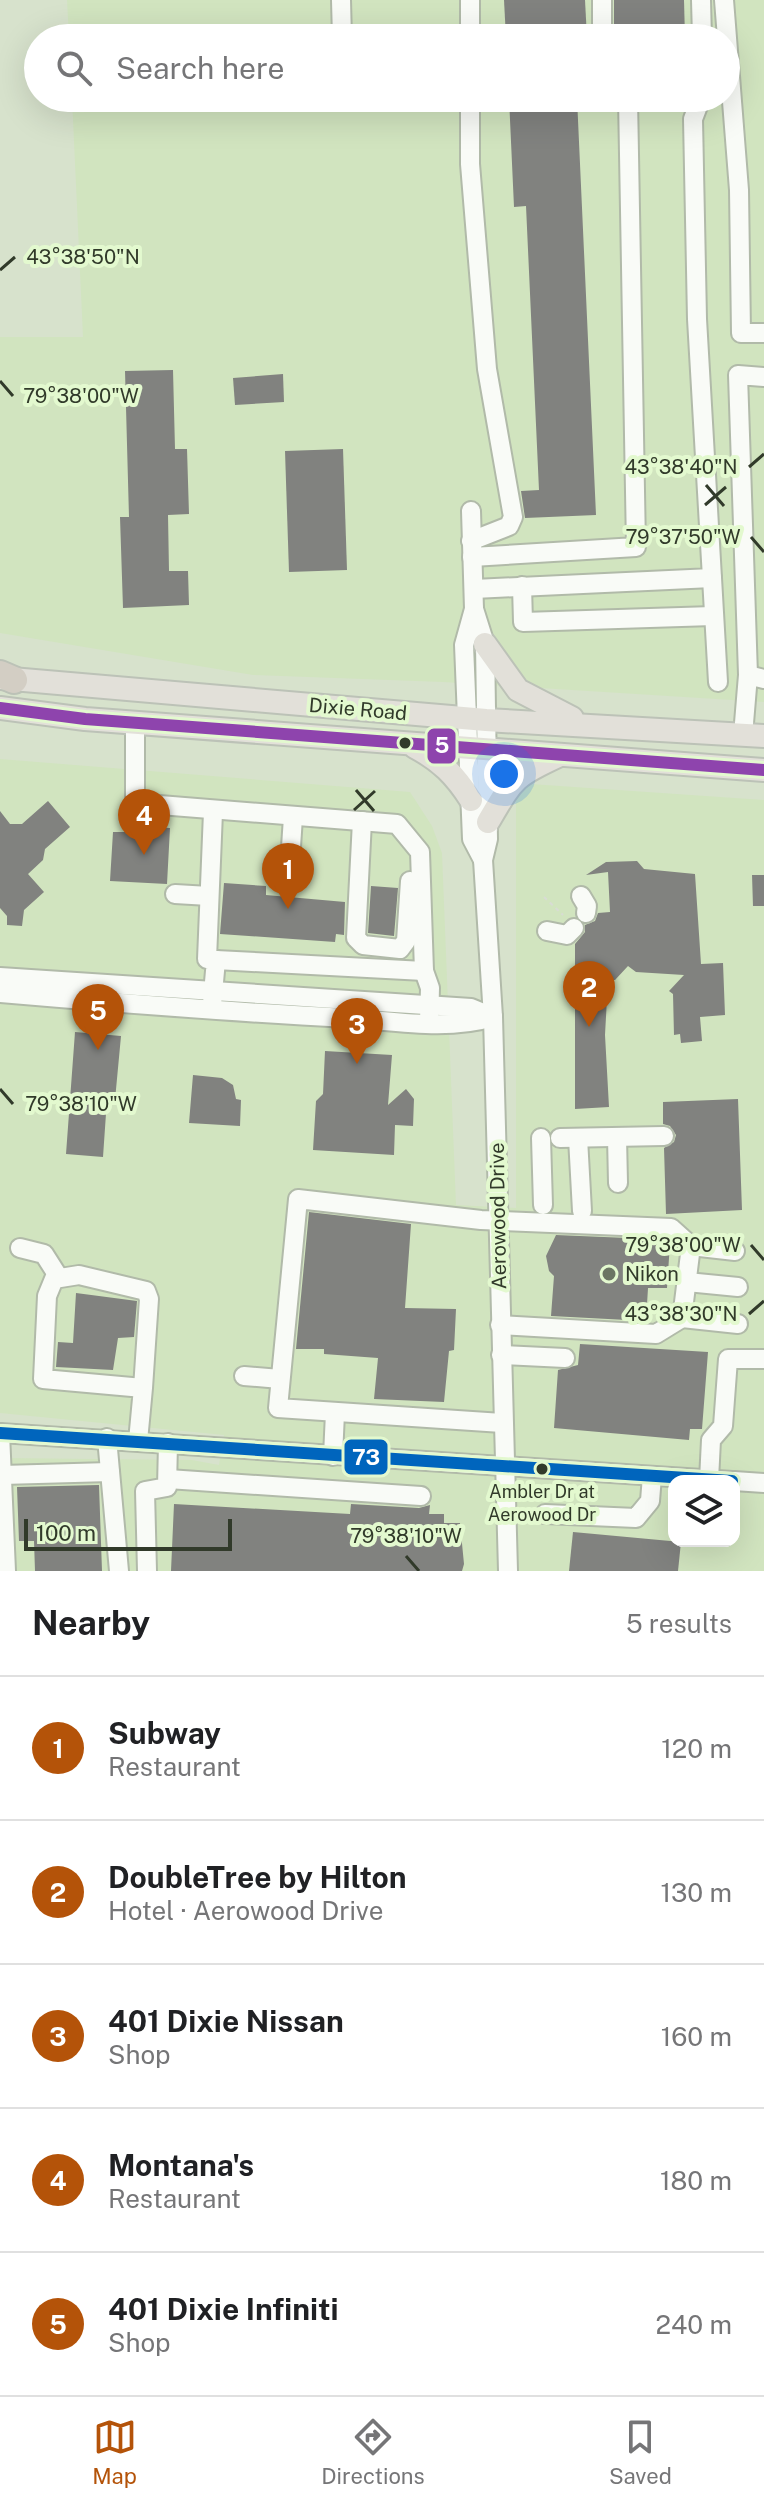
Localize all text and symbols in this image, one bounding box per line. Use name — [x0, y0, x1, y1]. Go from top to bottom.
search box — [24, 24, 740, 112]
icon: search — [52, 46, 96, 90]
text: Search here — [116, 50, 284, 86]
text: 43°38'50"N — [26, 245, 140, 269]
text: 79°38'00"W — [23, 384, 139, 408]
text: 43°38'40"N — [624, 455, 738, 479]
text: 79°37'50"W — [625, 525, 741, 549]
street label: Dixie Road — [308, 693, 408, 725]
line badge: 5 — [426, 727, 457, 765]
text: 5 — [435, 732, 449, 758]
unlabelled marker — [397, 735, 413, 751]
your location — [484, 754, 524, 794]
pin: 4 — [118, 789, 170, 855]
pin: 1 — [262, 843, 314, 909]
pin: 2 — [563, 961, 615, 1027]
pin: 5 — [72, 984, 124, 1050]
pin: 3 — [331, 998, 383, 1064]
text: 79°38'10"W — [25, 1092, 137, 1116]
street label: Aerowood Drive — [485, 1142, 511, 1290]
text: 79°38'00"W — [625, 1233, 741, 1257]
place label: Nikon — [625, 1262, 679, 1286]
marker: Nikon — [600, 1265, 618, 1283]
text: 43°38'30"N — [624, 1302, 738, 1326]
line badge: 73 — [343, 1438, 389, 1476]
text: 73 — [352, 1444, 380, 1470]
marker: Ambler Dr at Aerowood Dr — [534, 1461, 550, 1477]
map controls — [668, 1475, 740, 1547]
button: layers — [668, 1475, 740, 1547]
place label: Ambler Dr at Aerowood Dr — [488, 1481, 596, 1525]
scale bar — [24, 1515, 232, 1551]
text: 100 m — [36, 1520, 96, 1546]
text: 79°38'10"W — [350, 1524, 462, 1548]
text: Nearby — [32, 1603, 150, 1643]
text: 5 results — [626, 1608, 732, 1639]
text: Subway — [108, 1715, 221, 1751]
text: 1 — [52, 1733, 64, 1764]
text: 120 m — [661, 1733, 732, 1764]
text: Restaurant — [108, 1751, 241, 1782]
text: DoubleTree by Hilton — [108, 1859, 407, 1895]
text: 2 — [50, 1877, 66, 1908]
text: 130 m — [660, 1877, 732, 1908]
text: Hotel · Aerowood Drive — [108, 1895, 383, 1926]
text: 401 Dixie Nissan — [108, 2003, 344, 2039]
text: 3 — [49, 2021, 67, 2052]
text: 160 m — [661, 2021, 732, 2052]
text: Shop — [108, 2039, 171, 2070]
text: Montana's — [108, 2147, 254, 2183]
text: 4 — [49, 2165, 67, 2196]
text: 180 m — [660, 2165, 732, 2196]
text: Restaurant — [108, 2183, 241, 2214]
text: 401 Dixie Infiniti — [108, 2291, 339, 2327]
text: 5 — [49, 2309, 67, 2340]
text: 240 m — [655, 2309, 732, 2340]
text: Shop — [108, 2327, 171, 2358]
tab: Map — [92, 2415, 137, 2489]
tab: Directions — [321, 2415, 425, 2489]
tab: Saved — [609, 2415, 672, 2489]

